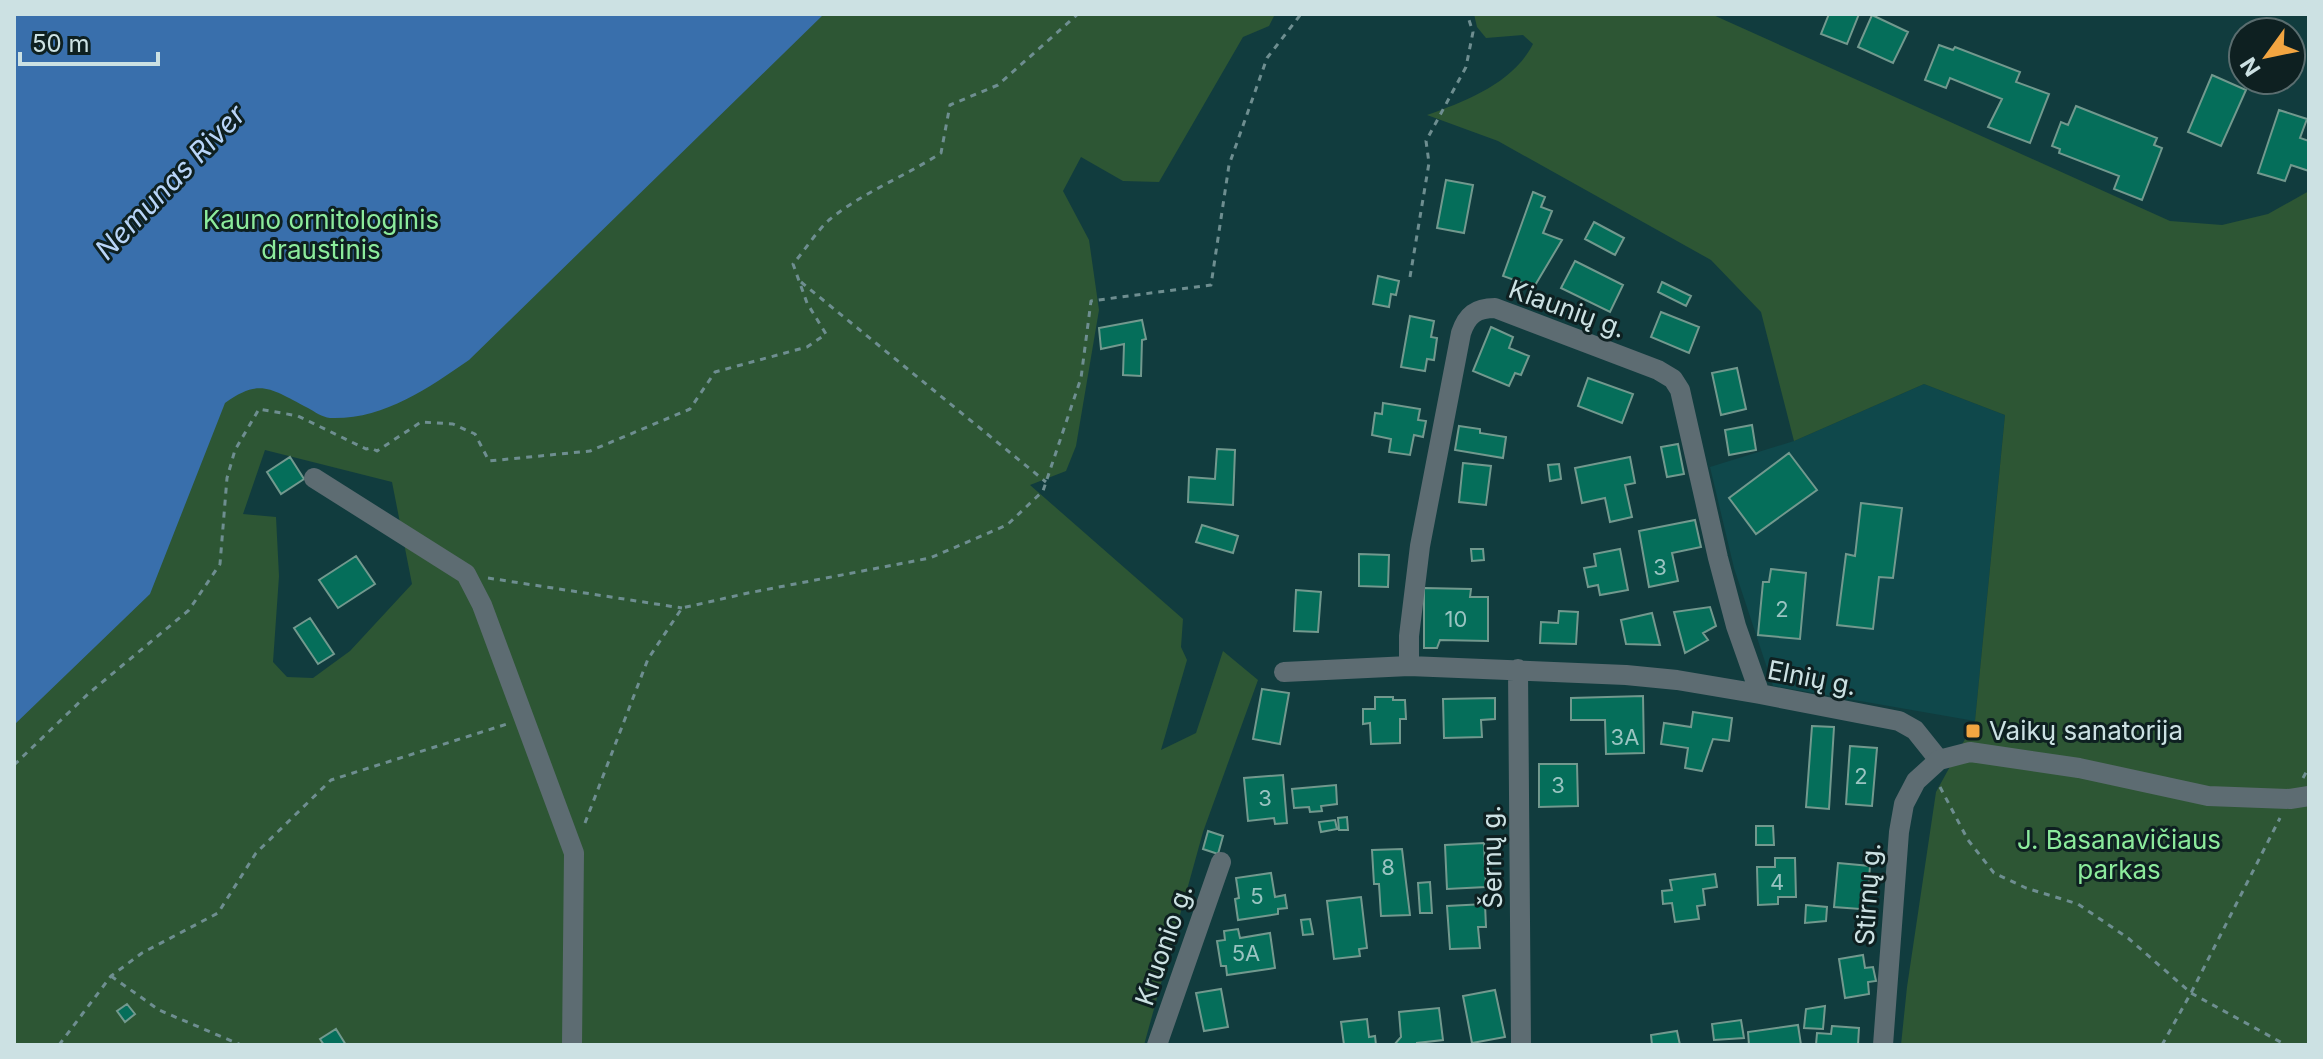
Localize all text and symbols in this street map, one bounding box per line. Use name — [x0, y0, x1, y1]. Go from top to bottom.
scale bar — [20, 16, 158, 66]
north arrow — [2227, 16, 2307, 96]
text: 50 m — [32, 29, 90, 58]
text: N — [2235, 53, 2266, 81]
water label: Nemunas River — [88, 97, 253, 266]
park label: Kauno ornitologinis draustinis — [203, 204, 439, 265]
street label: Kiaunių g. — [1505, 273, 1630, 344]
house number: 3 — [1653, 554, 1667, 580]
house number: 2 — [1775, 596, 1789, 622]
house number: 10 — [1445, 606, 1467, 632]
street label: Elnių g. — [1765, 654, 1859, 701]
place label: Vaikų sanatorija — [1989, 715, 2183, 746]
marker: Vaikų sanatorija — [1964, 722, 1982, 740]
house number: 3A — [1611, 724, 1639, 750]
house number: 2 — [1854, 763, 1868, 789]
house number: 3 — [1551, 772, 1565, 798]
house number: 3 — [1258, 785, 1272, 811]
street label: Šernų g. — [1475, 805, 1508, 909]
park label: J. Basanavičiaus parkas — [2017, 824, 2221, 885]
street label: Stirnų g. — [1848, 841, 1887, 947]
house number: 8 — [1381, 854, 1395, 880]
house number: 4 — [1770, 869, 1784, 895]
street label: Kruonio g. — [1128, 880, 1199, 1010]
house number: 5 — [1250, 883, 1264, 909]
house number: 5A — [1232, 940, 1260, 966]

